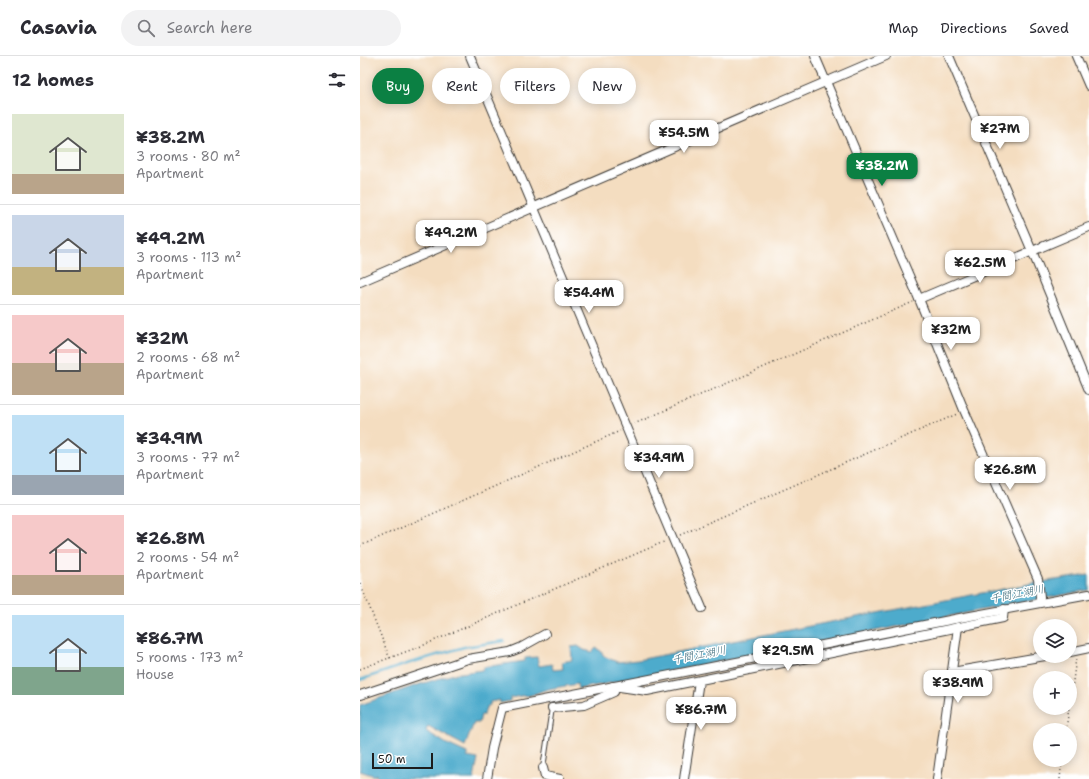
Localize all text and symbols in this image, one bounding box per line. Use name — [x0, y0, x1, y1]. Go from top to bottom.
search box — [121, 10, 401, 46]
text: Casavia — [20, 15, 97, 40]
icon: search — [135, 17, 157, 39]
text: Search here — [167, 18, 252, 38]
text: Map — [889, 19, 919, 37]
text: Directions — [941, 19, 1007, 37]
text: Saved — [1029, 19, 1069, 37]
chip: Buy — [372, 68, 424, 104]
chip: Rent — [432, 68, 492, 104]
chip: Filters — [500, 68, 570, 104]
chip: New — [578, 68, 636, 104]
text: 12 homes — [12, 69, 94, 91]
icon: filters — [326, 69, 348, 91]
pin: ¥27M — [976, 116, 1024, 150]
pin: ¥54.5M — [651, 120, 717, 154]
text: ¥27M — [980, 120, 1020, 137]
text: ¥54.5M — [659, 124, 709, 141]
text: ¥38.2M — [136, 126, 205, 148]
icon: home — [44, 130, 92, 178]
text: 3 rooms · 80 m² — [136, 148, 240, 165]
pin: ¥38.2M — [849, 153, 915, 187]
text: ¥38.2M — [856, 157, 908, 174]
text: Apartment — [136, 165, 204, 182]
pin: ¥49.2M — [418, 220, 484, 254]
text: ¥49.2M — [425, 224, 477, 241]
text: ¥49.2M — [136, 227, 205, 249]
icon: home — [44, 231, 92, 279]
text: 3 rooms · 113 m² — [136, 249, 241, 266]
pin: ¥62.5M — [947, 250, 1013, 284]
text: ¥62.5M — [954, 254, 1006, 271]
text: Apartment — [136, 266, 204, 283]
pin: ¥54.4M — [556, 280, 622, 314]
text: ¥54.4M — [564, 284, 614, 301]
pin: ¥32M — [927, 317, 975, 351]
text: ¥32M — [931, 321, 971, 338]
text: ¥32M — [136, 327, 188, 349]
icon: home — [44, 331, 92, 379]
text: 2 rooms · 68 m² — [136, 349, 240, 366]
text: Apartment — [136, 366, 204, 383]
text: ¥34.9M — [136, 427, 203, 449]
icon: home — [44, 431, 92, 479]
pin: ¥34.9M — [626, 445, 692, 479]
text: 3 rooms · 77 m² — [136, 449, 240, 466]
text: ¥34.9M — [634, 449, 684, 466]
pin: ¥26.8M — [977, 457, 1043, 491]
text: ¥26.8M — [984, 461, 1036, 478]
text: Apartment — [136, 466, 204, 483]
text: ¥26.8M — [136, 527, 205, 549]
icon: home — [44, 531, 92, 579]
text: 2 rooms · 54 m² — [136, 549, 239, 566]
text: Apartment — [136, 566, 204, 583]
water label: 千間江湖川 — [989, 581, 1045, 607]
map controls — [1033, 619, 1077, 767]
button: layers — [1033, 619, 1077, 663]
text: ¥86.7M — [136, 627, 204, 649]
icon: home — [44, 631, 92, 679]
pin: ¥29.5M — [755, 638, 821, 672]
water label: 千間江湖川 — [671, 642, 727, 668]
text: ¥29.5M — [762, 642, 814, 659]
text: 5 rooms · 173 m² — [136, 649, 243, 666]
text: House — [136, 666, 174, 683]
pin: ¥38.9M — [925, 670, 991, 704]
button: + — [1033, 671, 1077, 715]
text: ¥38.9M — [932, 674, 984, 691]
pin: ¥86.7M — [668, 697, 734, 731]
text: ¥86.7M — [675, 701, 727, 718]
button: − — [1033, 723, 1077, 767]
scale bar — [372, 751, 433, 770]
text: 50 m — [378, 752, 406, 767]

